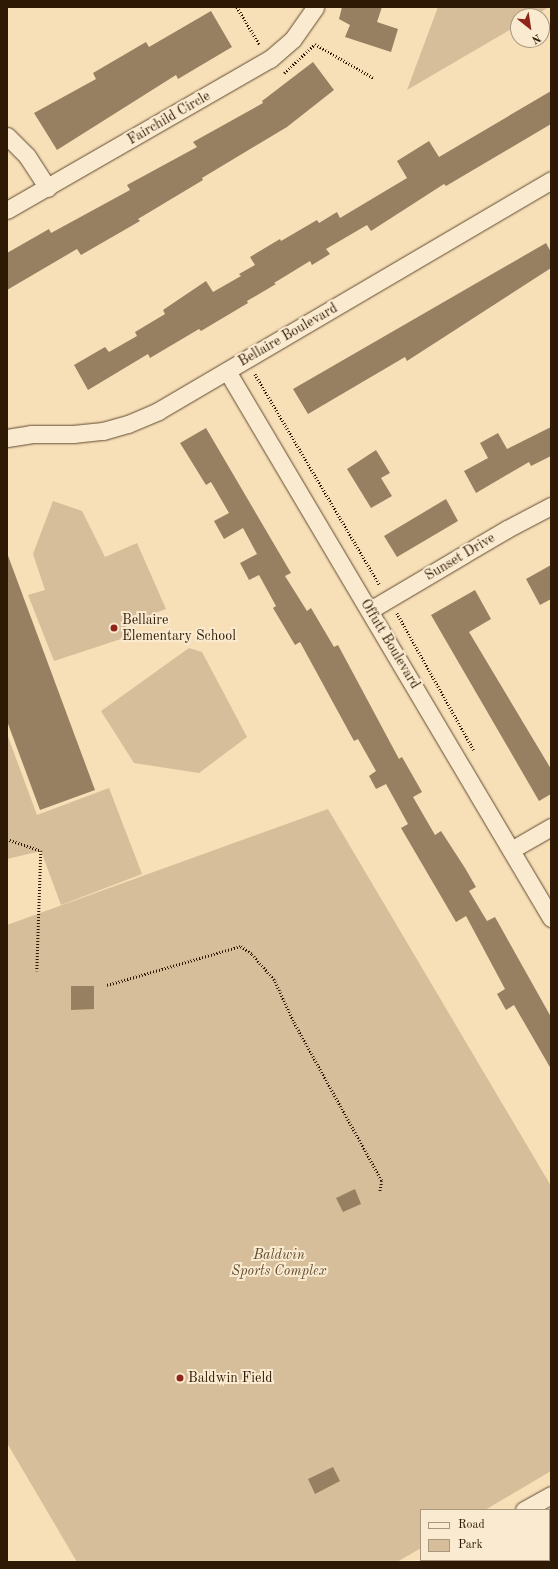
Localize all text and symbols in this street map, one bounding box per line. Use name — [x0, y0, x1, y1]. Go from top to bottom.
north arrow — [510, 8, 550, 48]
text: N — [529, 31, 542, 45]
street label: Fairchild Circle — [125, 88, 213, 148]
street label: Bellaire Boulevard — [235, 300, 341, 370]
street label: Sunset Drive — [422, 530, 498, 584]
street label: Offutt Boulevard — [357, 596, 423, 692]
place label: Bellaire Elementary School — [122, 612, 236, 644]
marker: Bellaire Elementary School — [109, 623, 119, 633]
park label: Baldwin Sports Complex — [231, 1247, 327, 1280]
place label: Baldwin Field — [188, 1370, 273, 1386]
marker: Baldwin Field — [175, 1373, 185, 1383]
legend — [420, 1509, 550, 1561]
text: Road — [458, 1519, 485, 1531]
text: Park — [458, 1539, 483, 1551]

